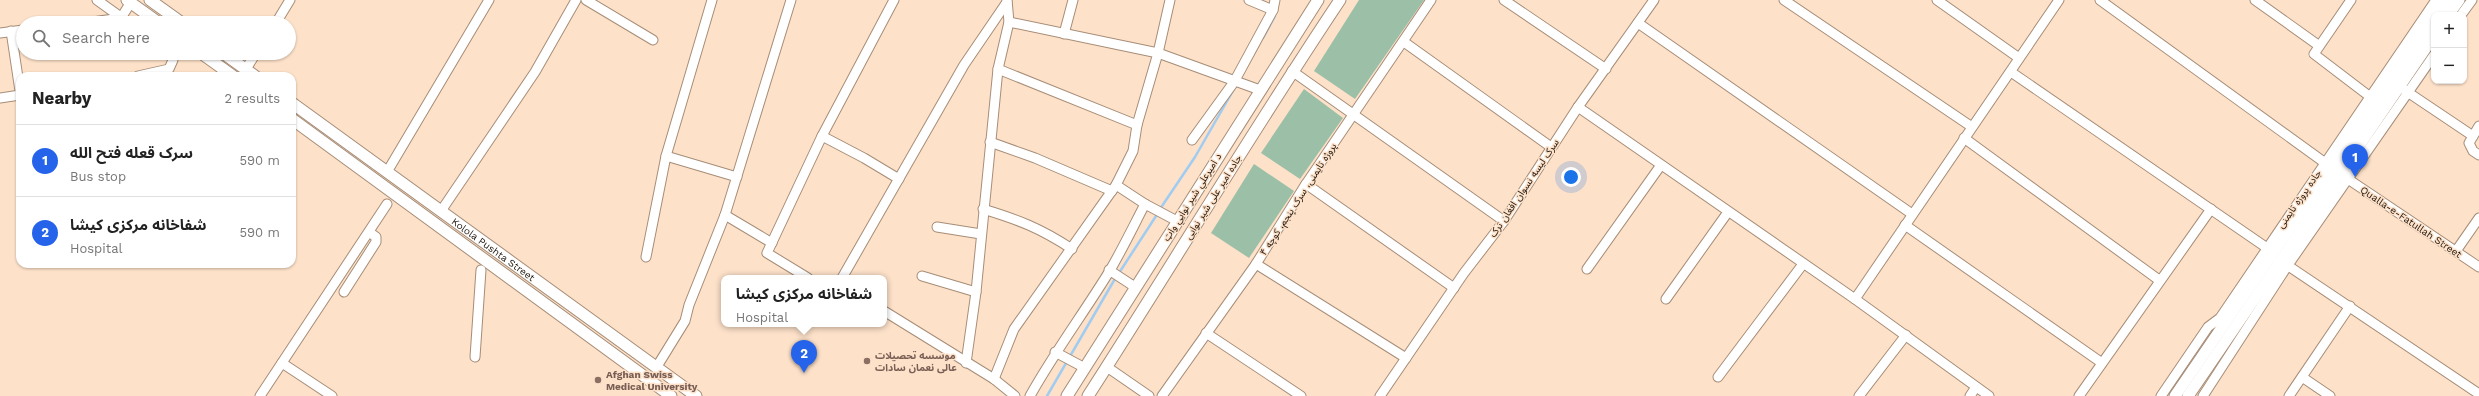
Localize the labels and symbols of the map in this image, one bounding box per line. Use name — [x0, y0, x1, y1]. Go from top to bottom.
street label: سرک لیسه نسوان افغان‌ ترک — [1487, 137, 1562, 240]
street label: پروژه تایمنی، سرک پنجم، کوچه ۴ — [1258, 141, 1340, 258]
pin: 1 — [2342, 144, 2368, 177]
street label: د امیرعلي شیر نوايي واټ — [1160, 151, 1226, 244]
street label: جاده امیر علی شیر نوایی — [1182, 153, 1244, 242]
your location — [1561, 167, 1581, 187]
street label: جاده پروژه تایمنی — [2275, 168, 2324, 231]
street label: Qualla-e-Fatullah Street — [2358, 184, 2464, 261]
street label: Kolola Pushta Street — [450, 215, 538, 283]
pin: 2 — [791, 340, 817, 373]
place label: موسسه تحصیلات عالی نعمان سادات — [875, 350, 957, 374]
marker: موسسه تحصیلات عالی نعمان سادات — [862, 356, 872, 366]
place label: Afghan Swiss Medical University — [606, 369, 698, 392]
marker: Afghan Swiss Medical University — [593, 375, 603, 385]

